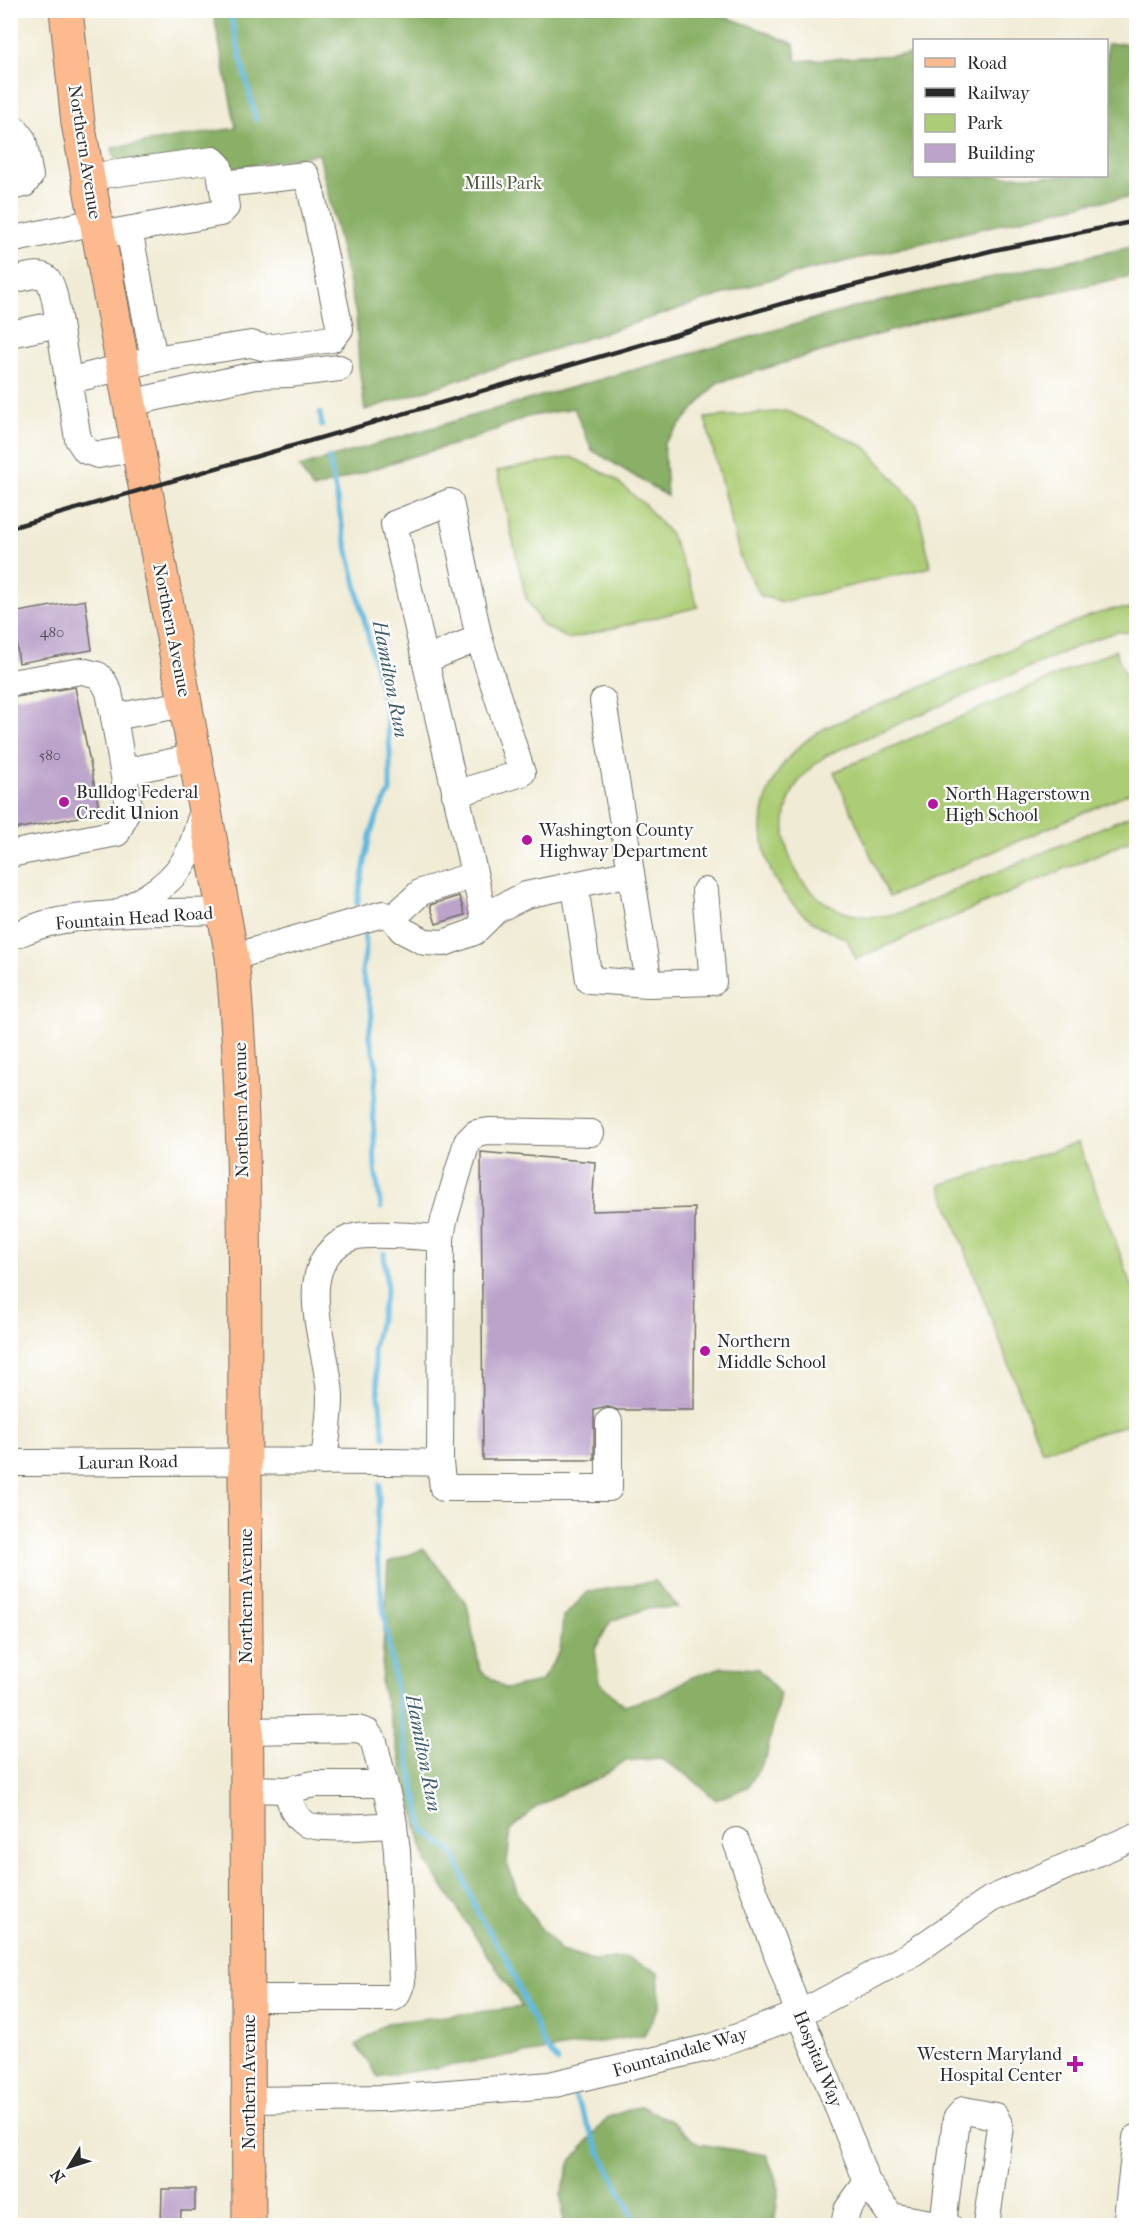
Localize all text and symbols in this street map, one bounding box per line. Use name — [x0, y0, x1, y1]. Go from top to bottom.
legend — [913, 39, 1108, 177]
text: Road — [967, 53, 1007, 74]
text: Railway — [967, 83, 1031, 104]
street label: Northern Avenue — [64, 84, 105, 221]
text: Park — [967, 113, 1004, 134]
text: Building — [967, 143, 1035, 164]
park label: Mills Park — [464, 173, 543, 194]
street label: Northern Avenue — [148, 562, 195, 699]
water label: Hamilton Run — [368, 617, 413, 740]
house number: 480 — [40, 623, 64, 641]
house number: 580 — [39, 746, 61, 764]
place label: Bulldog Federal Credit Union — [76, 782, 198, 824]
place label: North Hagerstown High School — [945, 784, 1090, 826]
marker: Bulldog Federal Credit Union — [57, 795, 71, 809]
marker: North Hagerstown High School — [926, 797, 940, 811]
place label: Washington County Highway Department — [538, 820, 709, 862]
marker: Washington County Highway Department — [520, 833, 534, 847]
street label: Fountain Head Road — [54, 902, 214, 934]
street label: Northern Avenue — [230, 1042, 253, 1178]
place label: Northern Middle School — [717, 1331, 826, 1373]
marker: Northern Middle School — [698, 1344, 712, 1358]
street label: Lauran Road — [78, 1451, 178, 1474]
street label: Northern Avenue — [236, 1528, 257, 1664]
water label: Hamilton Run — [401, 1691, 446, 1814]
street label: Hospital Way — [789, 2008, 847, 2112]
street label: Northern Avenue — [239, 2014, 260, 2150]
street label: Fountaindale Way — [610, 2023, 751, 2082]
place label: Western Maryland Hospital Center — [916, 2044, 1062, 2086]
marker: Western Maryland Hospital Center — [1066, 2055, 1084, 2073]
north arrow — [39, 2137, 99, 2197]
text: N — [46, 2165, 69, 2187]

